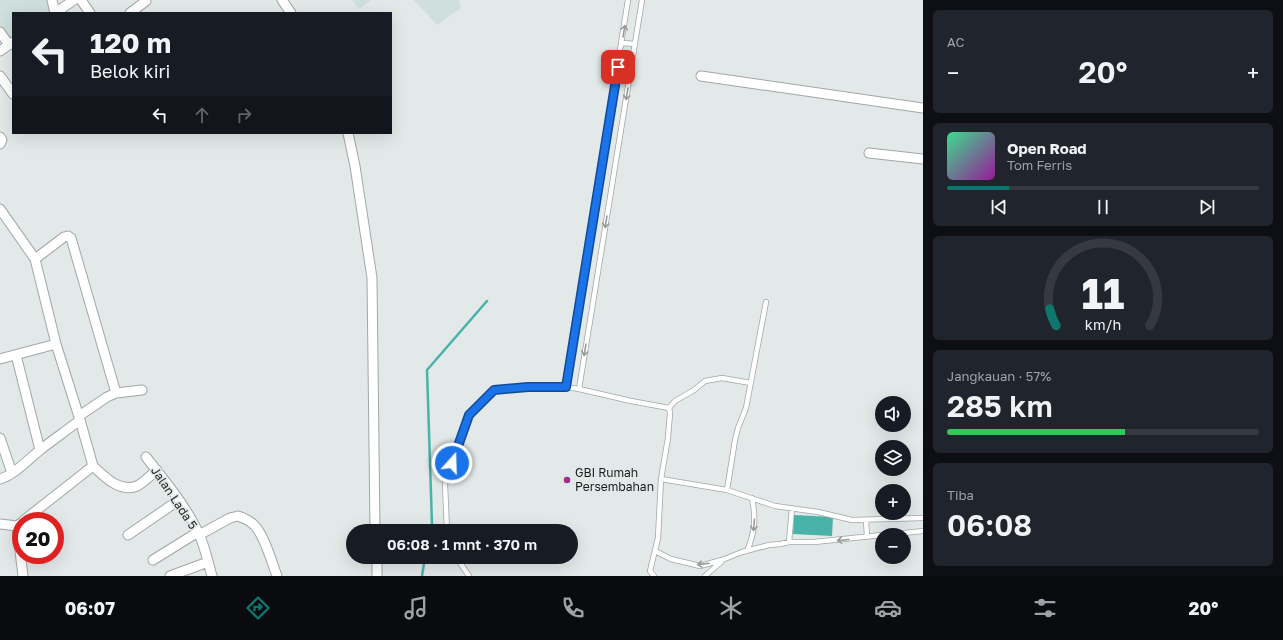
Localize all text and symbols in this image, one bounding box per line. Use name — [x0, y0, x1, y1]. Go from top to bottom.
one-way arrow — [620, 25, 628, 38]
text: 120 m — [90, 26, 171, 59]
icon: left — [24, 28, 76, 80]
text: AC — [947, 34, 964, 50]
pin — [601, 50, 635, 84]
text: 20° — [1079, 54, 1127, 90]
icon: arrive — [607, 56, 629, 78]
text: − — [947, 59, 959, 86]
text: + — [1247, 59, 1259, 86]
text: Belok kiri — [90, 60, 170, 82]
one-way arrow — [623, 87, 631, 100]
icon: left — [149, 104, 171, 126]
icon: ahead — [191, 104, 213, 126]
icon: right — [233, 104, 255, 126]
text: Open Road — [1007, 139, 1087, 157]
text: Tom Ferris — [1007, 157, 1072, 173]
icon: previous — [988, 196, 1010, 218]
icon: pause — [1092, 196, 1114, 218]
icon: next — [1196, 196, 1218, 218]
one-way arrow — [602, 215, 610, 228]
text: 11 — [1082, 268, 1124, 318]
text: km/h — [1085, 316, 1121, 333]
one-way arrow — [581, 344, 589, 357]
text: Jangkauan · 57% — [947, 368, 1051, 384]
text: 285 km — [947, 388, 1053, 424]
map controls — [875, 396, 911, 564]
button: sound — [875, 396, 911, 432]
button: layers — [875, 440, 911, 476]
position arrow — [431, 442, 473, 484]
street label: Jalan Lada 5 — [148, 464, 201, 532]
place label: GBI Rumah Persembahan — [575, 465, 654, 494]
marker: GBI Rumah Persembahan — [562, 475, 572, 485]
button: + — [875, 484, 911, 520]
text: Tiba — [947, 487, 974, 503]
text: 06:08 — [947, 507, 1032, 543]
speed limit sign: 20 — [12, 512, 64, 564]
one-way arrow — [751, 518, 758, 531]
button: − — [875, 528, 911, 564]
text: 06:08 · 1 mnt · 370 m — [387, 535, 537, 553]
one-way arrow — [837, 536, 850, 543]
one-way arrow — [697, 561, 710, 568]
icon: directions — [244, 594, 272, 622]
icon: music — [402, 594, 430, 622]
icon: phone — [559, 594, 587, 622]
icon: climate — [717, 594, 745, 622]
icon: car — [874, 594, 902, 622]
icon: filters — [1031, 594, 1059, 622]
text: 06:07 — [65, 597, 115, 619]
text: 20° — [1189, 597, 1218, 619]

